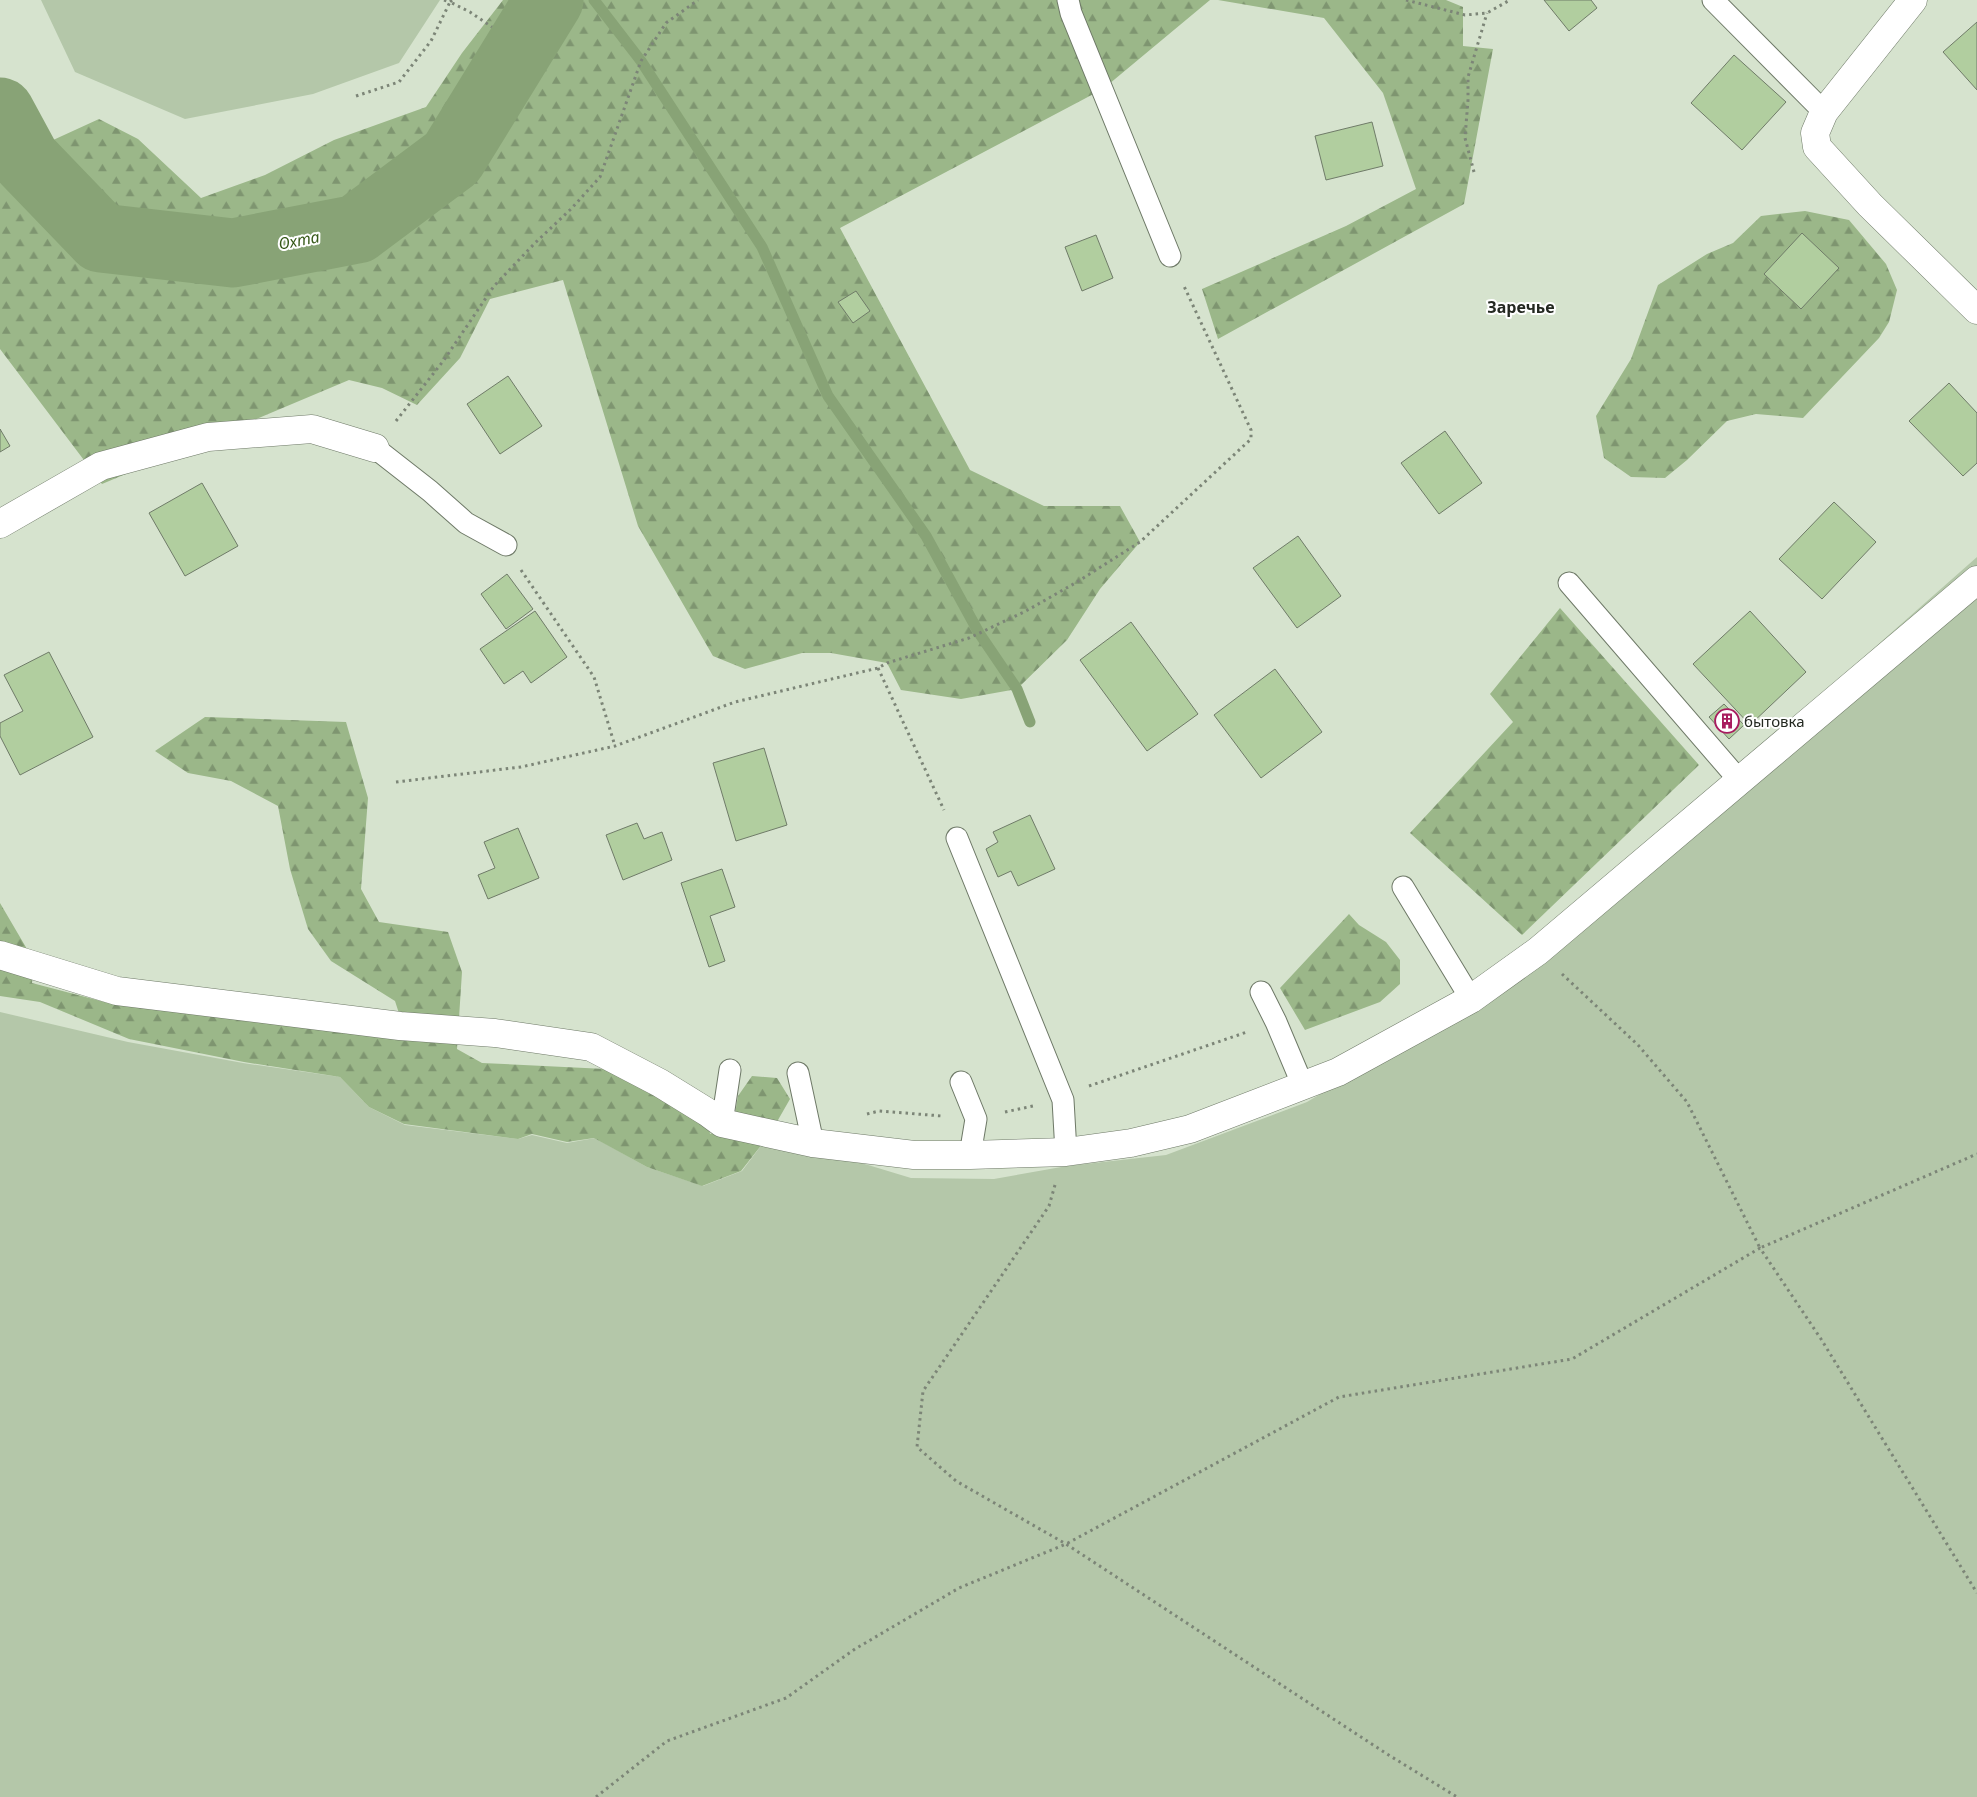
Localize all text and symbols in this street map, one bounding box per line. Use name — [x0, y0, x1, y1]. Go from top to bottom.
water label: Охта — [277, 225, 321, 255]
district label: Заречье — [1487, 296, 1555, 318]
building icon: бытовка — [1714, 708, 1740, 734]
place label: бытовка — [1744, 711, 1805, 731]

